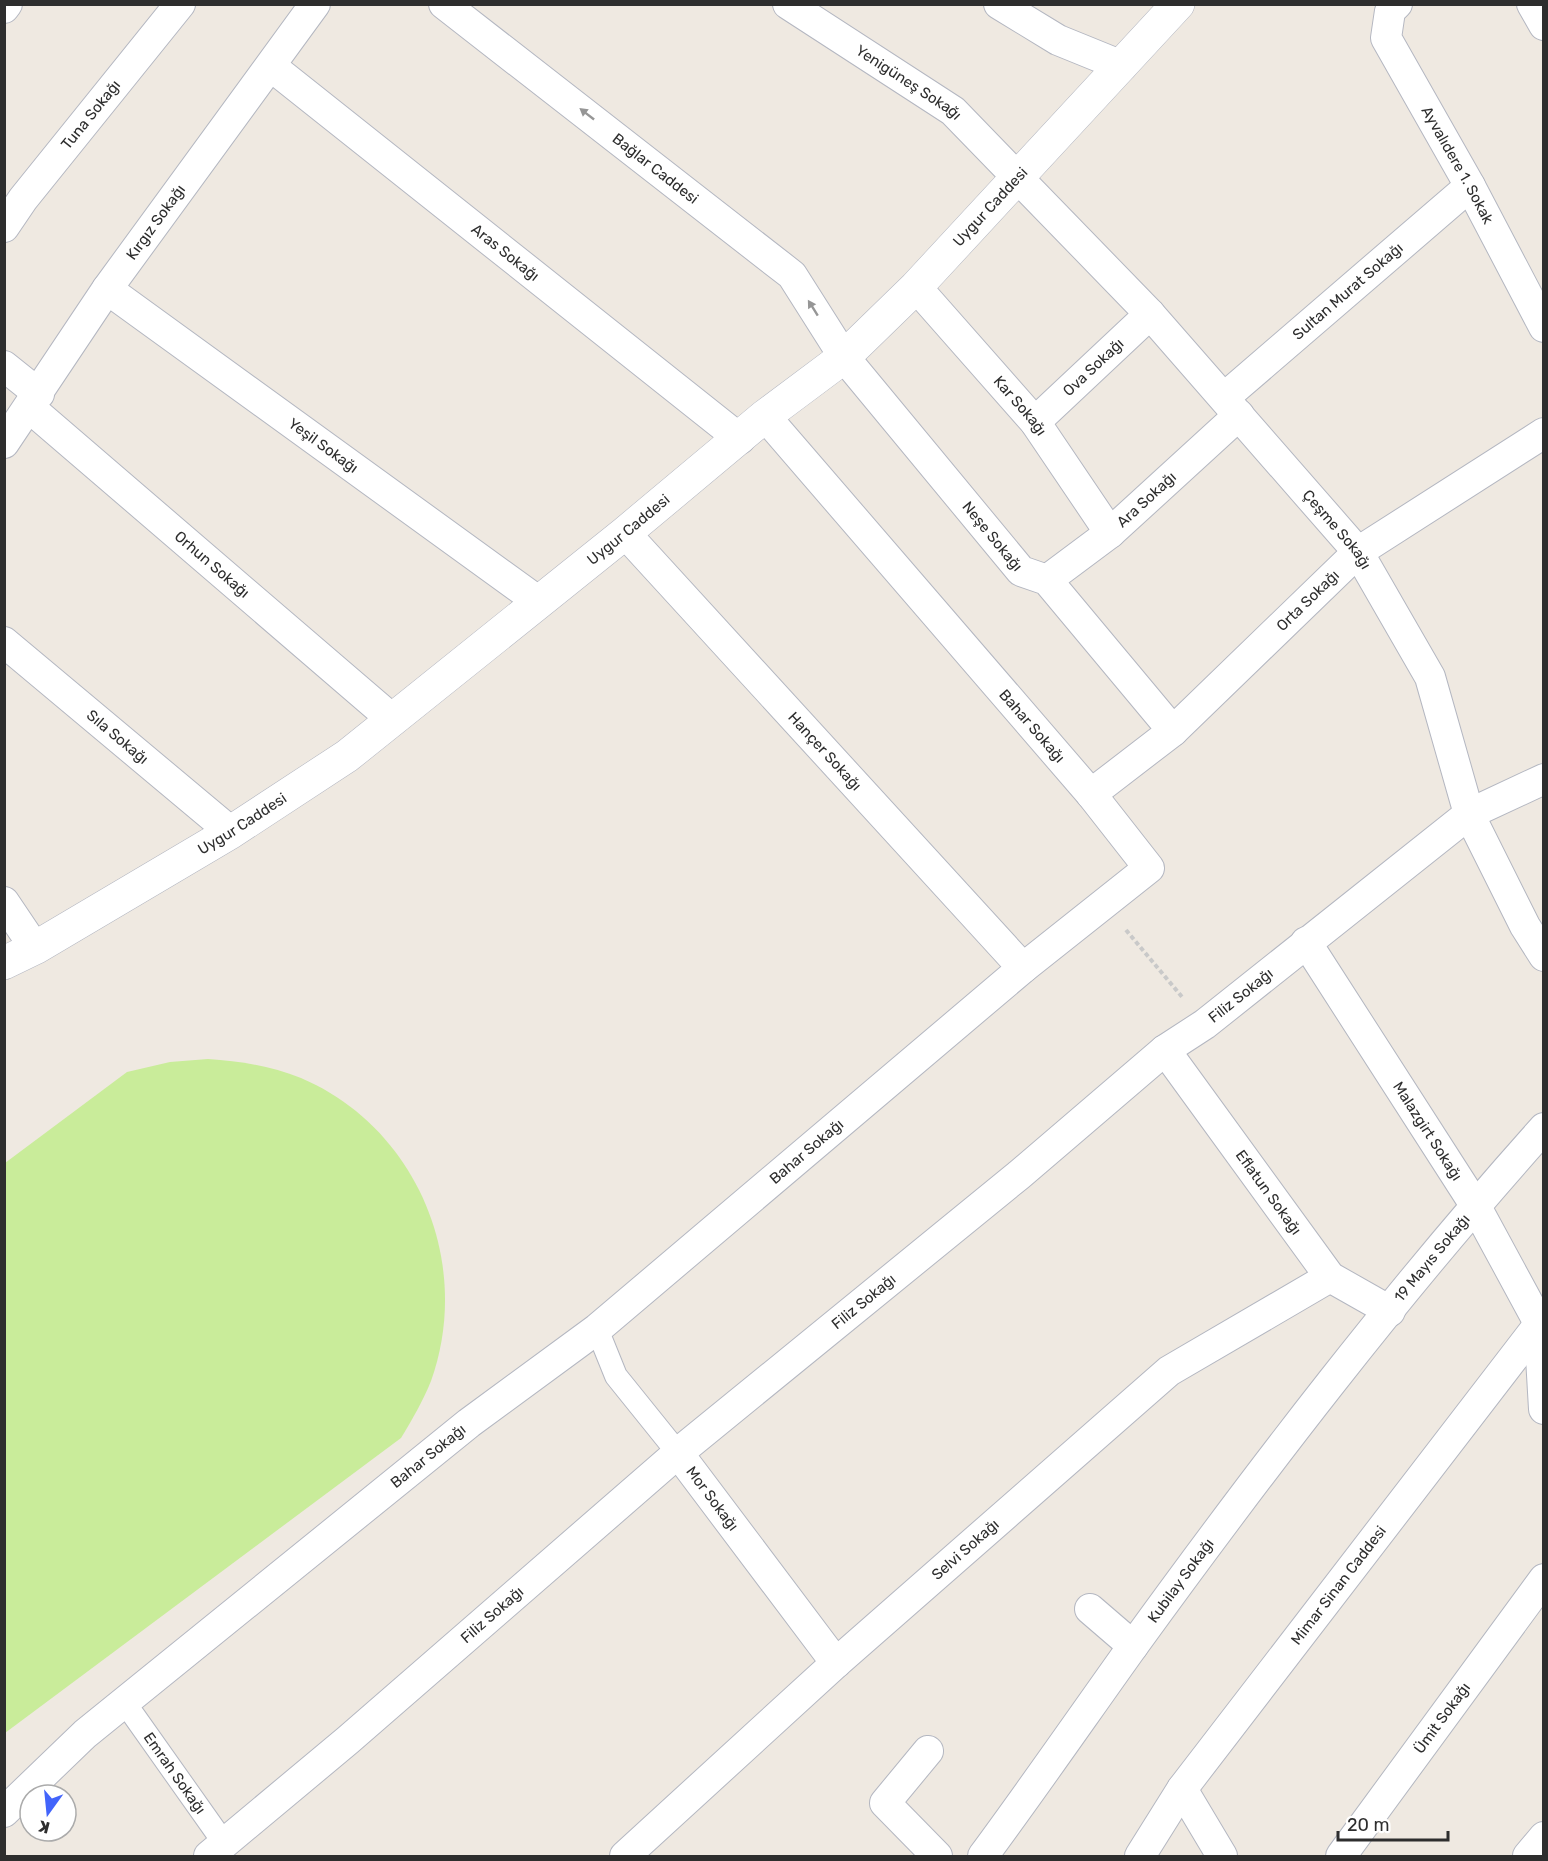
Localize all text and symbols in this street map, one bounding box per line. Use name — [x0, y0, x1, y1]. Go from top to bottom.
street label: Yenigüneş Sokağı — [852, 41, 966, 124]
street label: Tuna Sokağı — [57, 76, 124, 153]
street label: Ayvalıdere 1. Sokak — [1418, 103, 1497, 227]
one-way arrow — [579, 108, 594, 120]
street label: Bağlar Caddesi — [609, 130, 702, 208]
street label: Uygur Caddesi — [949, 163, 1031, 250]
street label: Kırgız Sokağı — [122, 181, 189, 263]
street label: Aras Sokağı — [468, 220, 543, 285]
street label: Sultan Murat Sokağı — [1289, 239, 1407, 344]
one-way arrow — [807, 300, 818, 316]
street label: Ova Sokağı — [1059, 334, 1127, 400]
street label: Kar Sokağı — [990, 372, 1051, 439]
street label: Yeşil Sokağı — [285, 414, 362, 477]
street label: Ara Sokağı — [1113, 468, 1180, 531]
street label: Çeşme Sokağı — [1299, 486, 1375, 572]
street label: Uygur Caddesi — [583, 491, 673, 569]
street label: Neşe Sokağı — [958, 498, 1026, 575]
street label: Orhun Sokağı — [171, 527, 253, 602]
street label: Orta Sokağı — [1273, 566, 1343, 635]
street label: Bahar Sokağı — [995, 686, 1069, 766]
street label: Sıla Sokağı — [83, 706, 152, 768]
street label: Hançer Sokağı — [784, 708, 865, 794]
street label: Uygur Caddesi — [195, 789, 290, 859]
street label: Filiz Sokağı — [1205, 964, 1277, 1027]
street label: Malazgirt Sokağı — [1389, 1078, 1466, 1184]
street label: Bahar Sokağı — [766, 1115, 847, 1188]
street label: Eflatun Sokağı — [1232, 1146, 1305, 1238]
street label: 19 Mayıs Sokağı — [1390, 1210, 1474, 1306]
street label: Filiz Sokağı — [828, 1270, 899, 1333]
street label: Bahar Sokağı — [387, 1420, 469, 1492]
street label: Mor Sokağı — [682, 1463, 742, 1534]
street label: Selvi Sokağı — [928, 1515, 1003, 1584]
street label: Mimar Sinan Caddesi — [1287, 1522, 1390, 1648]
street label: Kubilay Sokağı — [1144, 1535, 1218, 1626]
street label: Filiz Sokağı — [457, 1582, 527, 1647]
street label: Ümit Sokağı — [1410, 1679, 1474, 1757]
street label: Emrah Sokağı — [140, 1729, 210, 1817]
north arrow — [18, 1783, 78, 1843]
scale bar — [1338, 1804, 1448, 1842]
text: 20 m — [1347, 1814, 1389, 1836]
text: K — [36, 1816, 52, 1838]

